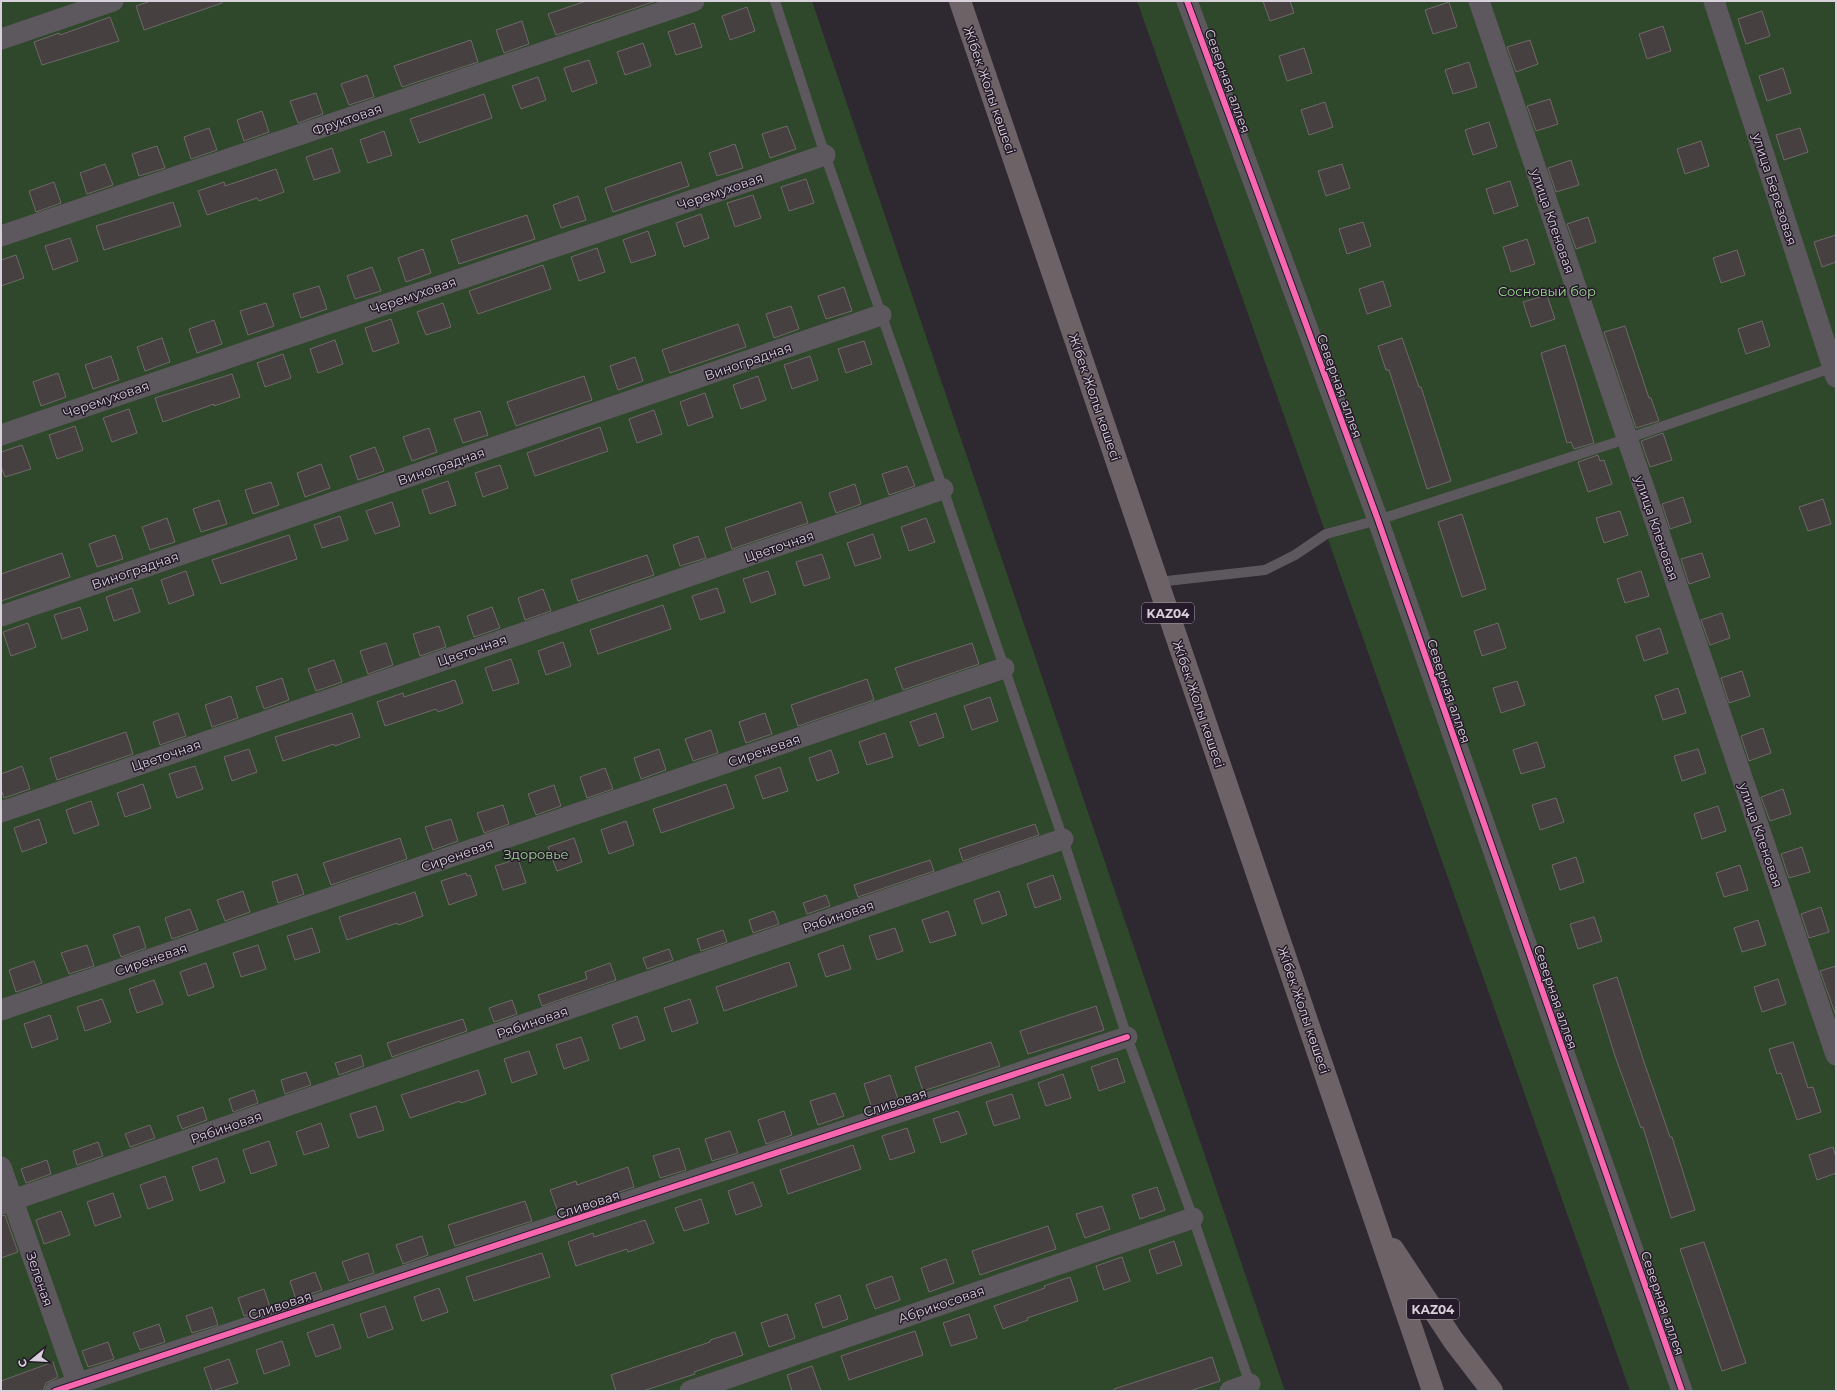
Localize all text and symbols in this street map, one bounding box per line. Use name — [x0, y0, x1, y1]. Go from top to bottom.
street label: Жібек Жолы көшесі — [961, 24, 1019, 156]
street label: Северная аллея — [1202, 27, 1254, 135]
street label: Фруктовая — [310, 100, 384, 138]
street label: улица Березовая — [1749, 130, 1801, 247]
street label: улица Кленовая — [1527, 166, 1578, 275]
street label: Черемуховая — [675, 169, 765, 213]
street label: Черемуховая — [368, 273, 458, 317]
park label: Сосновый бор — [1498, 283, 1596, 299]
street label: Жібек Жолы көшесі — [1066, 331, 1124, 463]
street label: Северная аллея — [1314, 332, 1366, 440]
street label: Виноградная — [702, 339, 794, 383]
street label: Черемуховая — [61, 377, 151, 421]
street label: Виноградная — [395, 444, 487, 488]
street label: улица Кленовая — [1631, 473, 1682, 582]
street label: Цветочная — [742, 527, 816, 565]
street label: Виноградная — [89, 548, 181, 592]
road number: KАZ04 — [1142, 603, 1194, 623]
street label: Цветочная — [435, 631, 509, 669]
street label: Северная аллея — [1424, 637, 1474, 745]
street label: Жібек Жолы көшесі — [1170, 638, 1228, 770]
street label: Сиреневая — [726, 730, 802, 770]
street label: Цветочная — [129, 736, 203, 774]
street label: улица Кленовая — [1735, 780, 1786, 889]
street label: Сиреневая — [419, 835, 495, 875]
park label: Здоровье — [503, 846, 569, 862]
street label: Рябиновая — [800, 896, 876, 936]
street label: Сиреневая — [113, 939, 189, 979]
street label: Северная аллея — [1531, 943, 1581, 1051]
street label: Жібек Жолы көшесі — [1275, 944, 1333, 1076]
street label: Рябиновая — [494, 1002, 570, 1042]
street label: Сливовая — [861, 1084, 929, 1120]
street label: Рябиновая — [188, 1107, 264, 1147]
street label: Сливовая — [554, 1186, 622, 1222]
street label: Северная аллея — [1638, 1249, 1688, 1357]
street label: Зеленая — [23, 1250, 57, 1308]
street label: Абрикосовая — [896, 1282, 986, 1326]
street label: Сливовая — [246, 1287, 314, 1323]
road number: KАZ04 — [1407, 1299, 1459, 1319]
north arrow — [12, 1340, 52, 1380]
text: С — [15, 1357, 30, 1369]

